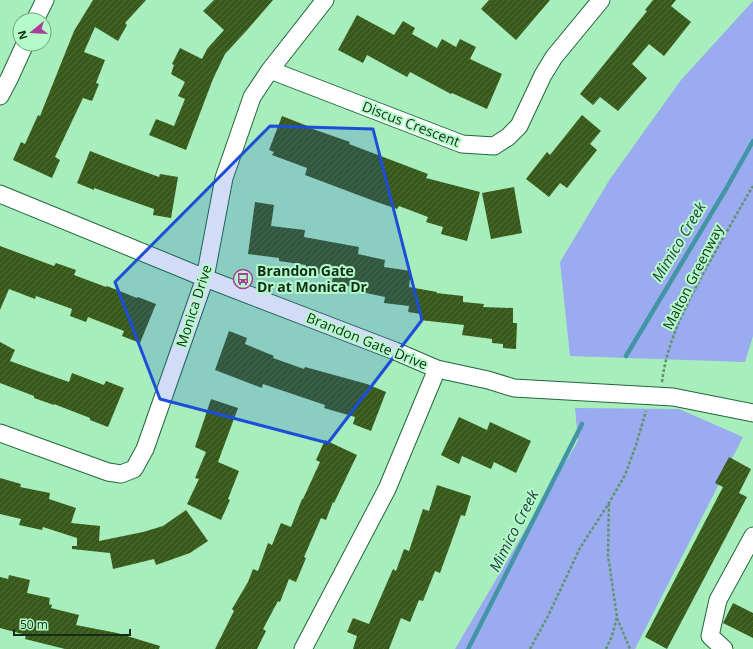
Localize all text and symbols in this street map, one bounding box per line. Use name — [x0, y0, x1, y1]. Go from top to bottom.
north arrow — [12, 12, 52, 52]
text: N — [13, 29, 31, 42]
street label: Discus Crescent — [360, 96, 463, 151]
water label: Mimico Creek — [647, 197, 710, 285]
street label: Malton Greenway — [658, 220, 728, 332]
place label: Brandon Gate Dr at Monica Dr — [257, 261, 368, 296]
street label: Monica Drive — [171, 262, 216, 349]
bus stop icon: Brandon Gate Dr at Monica Dr — [232, 268, 254, 290]
street label: Brandon Gate Drive — [304, 308, 431, 374]
water label: Mimico Creek — [484, 486, 543, 575]
scale bar — [14, 611, 130, 637]
text: 50 m — [20, 616, 48, 633]

